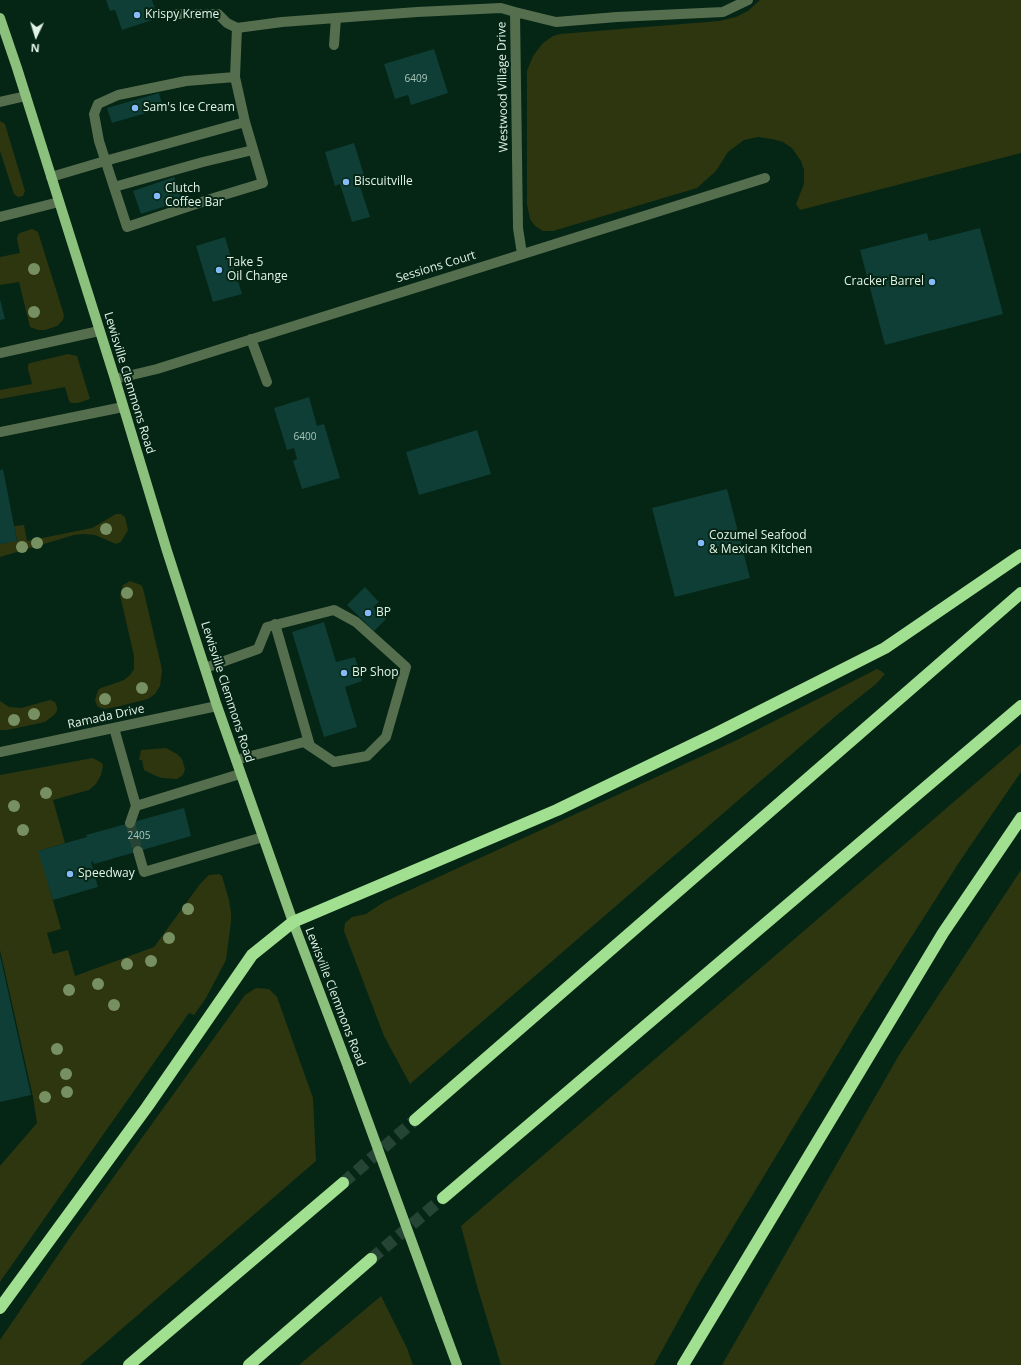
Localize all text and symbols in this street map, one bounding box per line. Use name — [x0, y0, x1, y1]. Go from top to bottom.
place label: Krispy Kreme — [145, 8, 219, 22]
marker: Krispy Kreme — [132, 10, 142, 20]
north arrow — [16, 16, 56, 56]
street label: Westwood Village Drive — [495, 22, 511, 152]
text: N — [30, 41, 40, 56]
house number: 6409 — [405, 73, 427, 85]
place label: Sam's Ice Cream — [143, 101, 235, 115]
marker: Sam's Ice Cream — [130, 103, 140, 113]
place label: Biscuitville — [354, 175, 413, 189]
marker: Biscuitville — [341, 177, 351, 187]
place label: Clutch Coffee Bar — [165, 182, 224, 210]
marker: Clutch Coffee Bar — [152, 191, 162, 201]
street label: Sessions Court — [394, 248, 478, 286]
place label: Take 5 Oil Change — [227, 256, 288, 284]
marker: Take 5 Oil Change — [214, 265, 224, 275]
place label: Cracker Barrel — [844, 275, 924, 289]
marker: Cracker Barrel — [927, 277, 937, 287]
street label: Lewisville Clemmons Road — [101, 310, 157, 456]
house number: 6400 — [294, 431, 316, 443]
place label: Cozumel Seafood & Mexican Kitchen — [709, 529, 812, 557]
marker: Cozumel Seafood & Mexican Kitchen — [696, 538, 706, 548]
place label: BP — [376, 606, 391, 620]
marker: BP — [363, 608, 373, 618]
street label: Lewisville Clemmons Road — [197, 620, 257, 764]
place label: BP Shop — [352, 666, 399, 680]
marker: BP Shop — [339, 668, 349, 678]
street label: Ramada Drive — [66, 702, 146, 732]
house number: 2405 — [128, 830, 150, 842]
place label: Speedway — [78, 867, 135, 881]
marker: Speedway — [65, 869, 75, 879]
street label: Lewisville Clemmons Road — [302, 926, 368, 1068]

